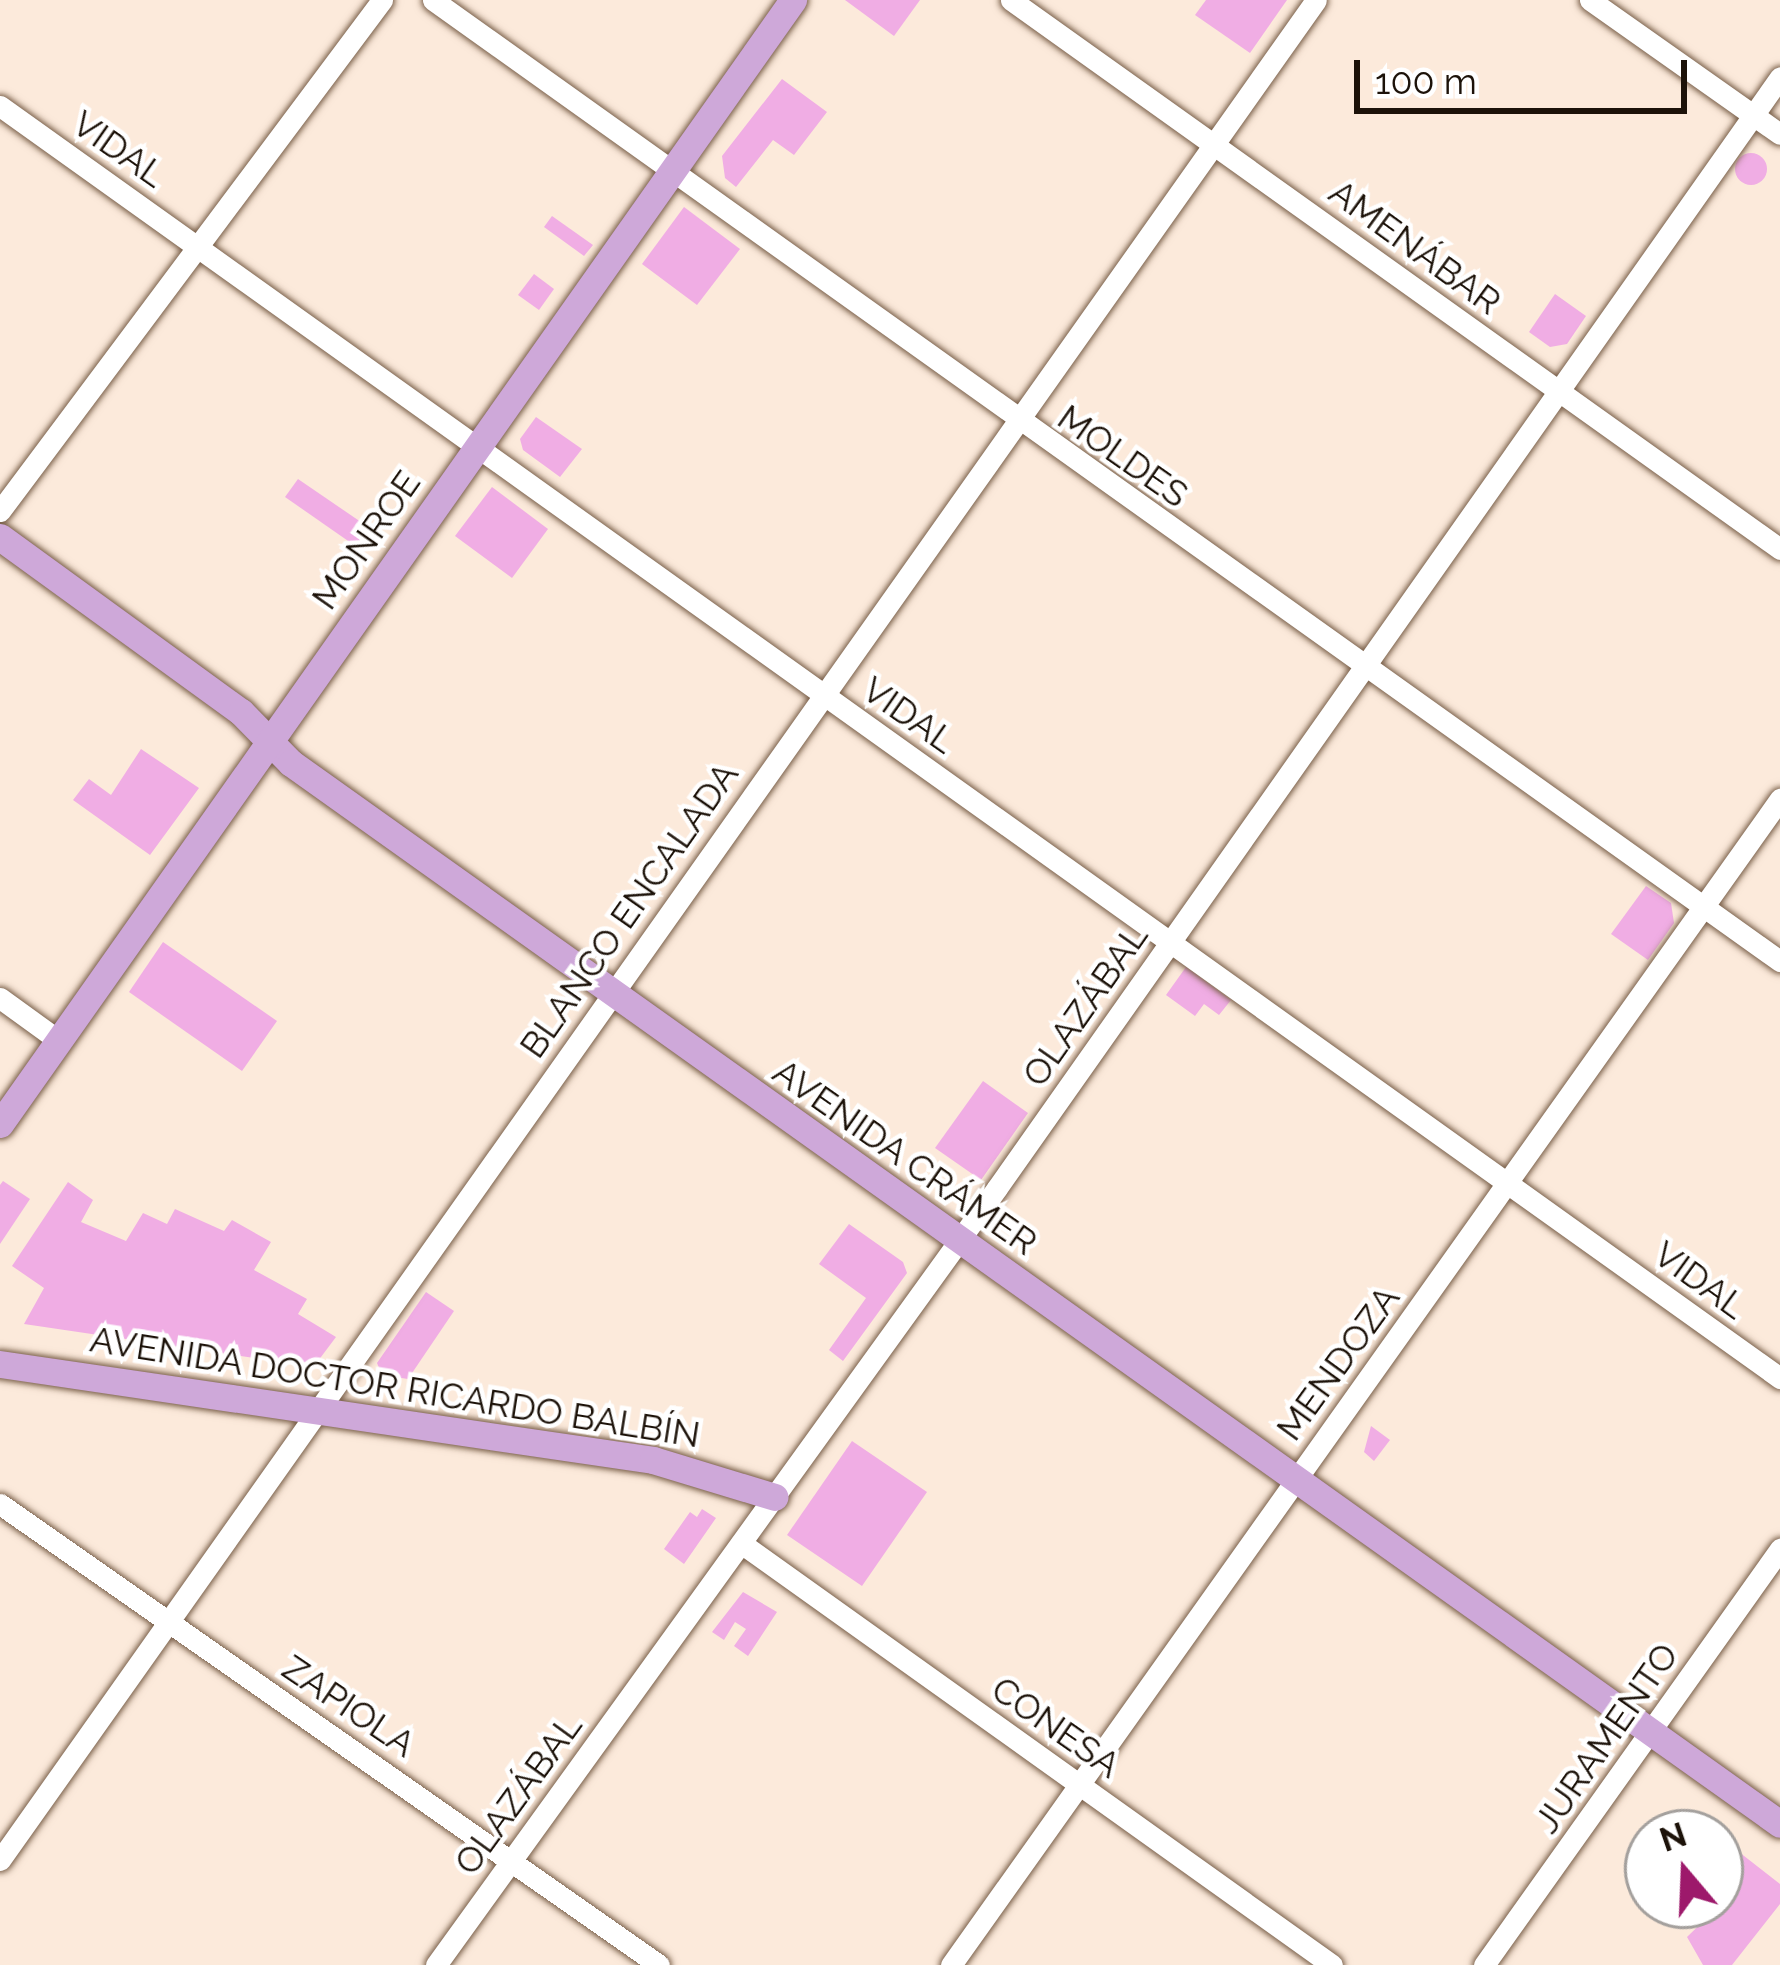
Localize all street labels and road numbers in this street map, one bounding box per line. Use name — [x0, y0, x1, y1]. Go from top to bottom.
street label: VIDAL — [64, 102, 174, 196]
street label: AMENÁBAR — [1321, 170, 1509, 324]
street label: MOLDES — [1050, 396, 1196, 516]
street label: MONROE — [303, 463, 429, 617]
street label: VIDAL — [854, 668, 964, 762]
street label: BLANCO ENCALADA — [511, 754, 747, 1066]
street label: OLAZÁBAL — [1013, 916, 1157, 1094]
street label: AVENIDA CRÁMER — [764, 1050, 1046, 1264]
street label: VIDAL — [1645, 1232, 1755, 1328]
street label: MENDOZA — [1267, 1277, 1409, 1449]
street label: AVENIDA DOCTOR RICARDO BALBÍN — [86, 1317, 704, 1457]
street label: JURAMENTO — [1525, 1635, 1687, 1841]
street label: ZAPIOLA — [274, 1646, 424, 1766]
street label: CONESA — [984, 1667, 1128, 1787]
street label: OLAZÁBAL — [445, 1705, 591, 1883]

